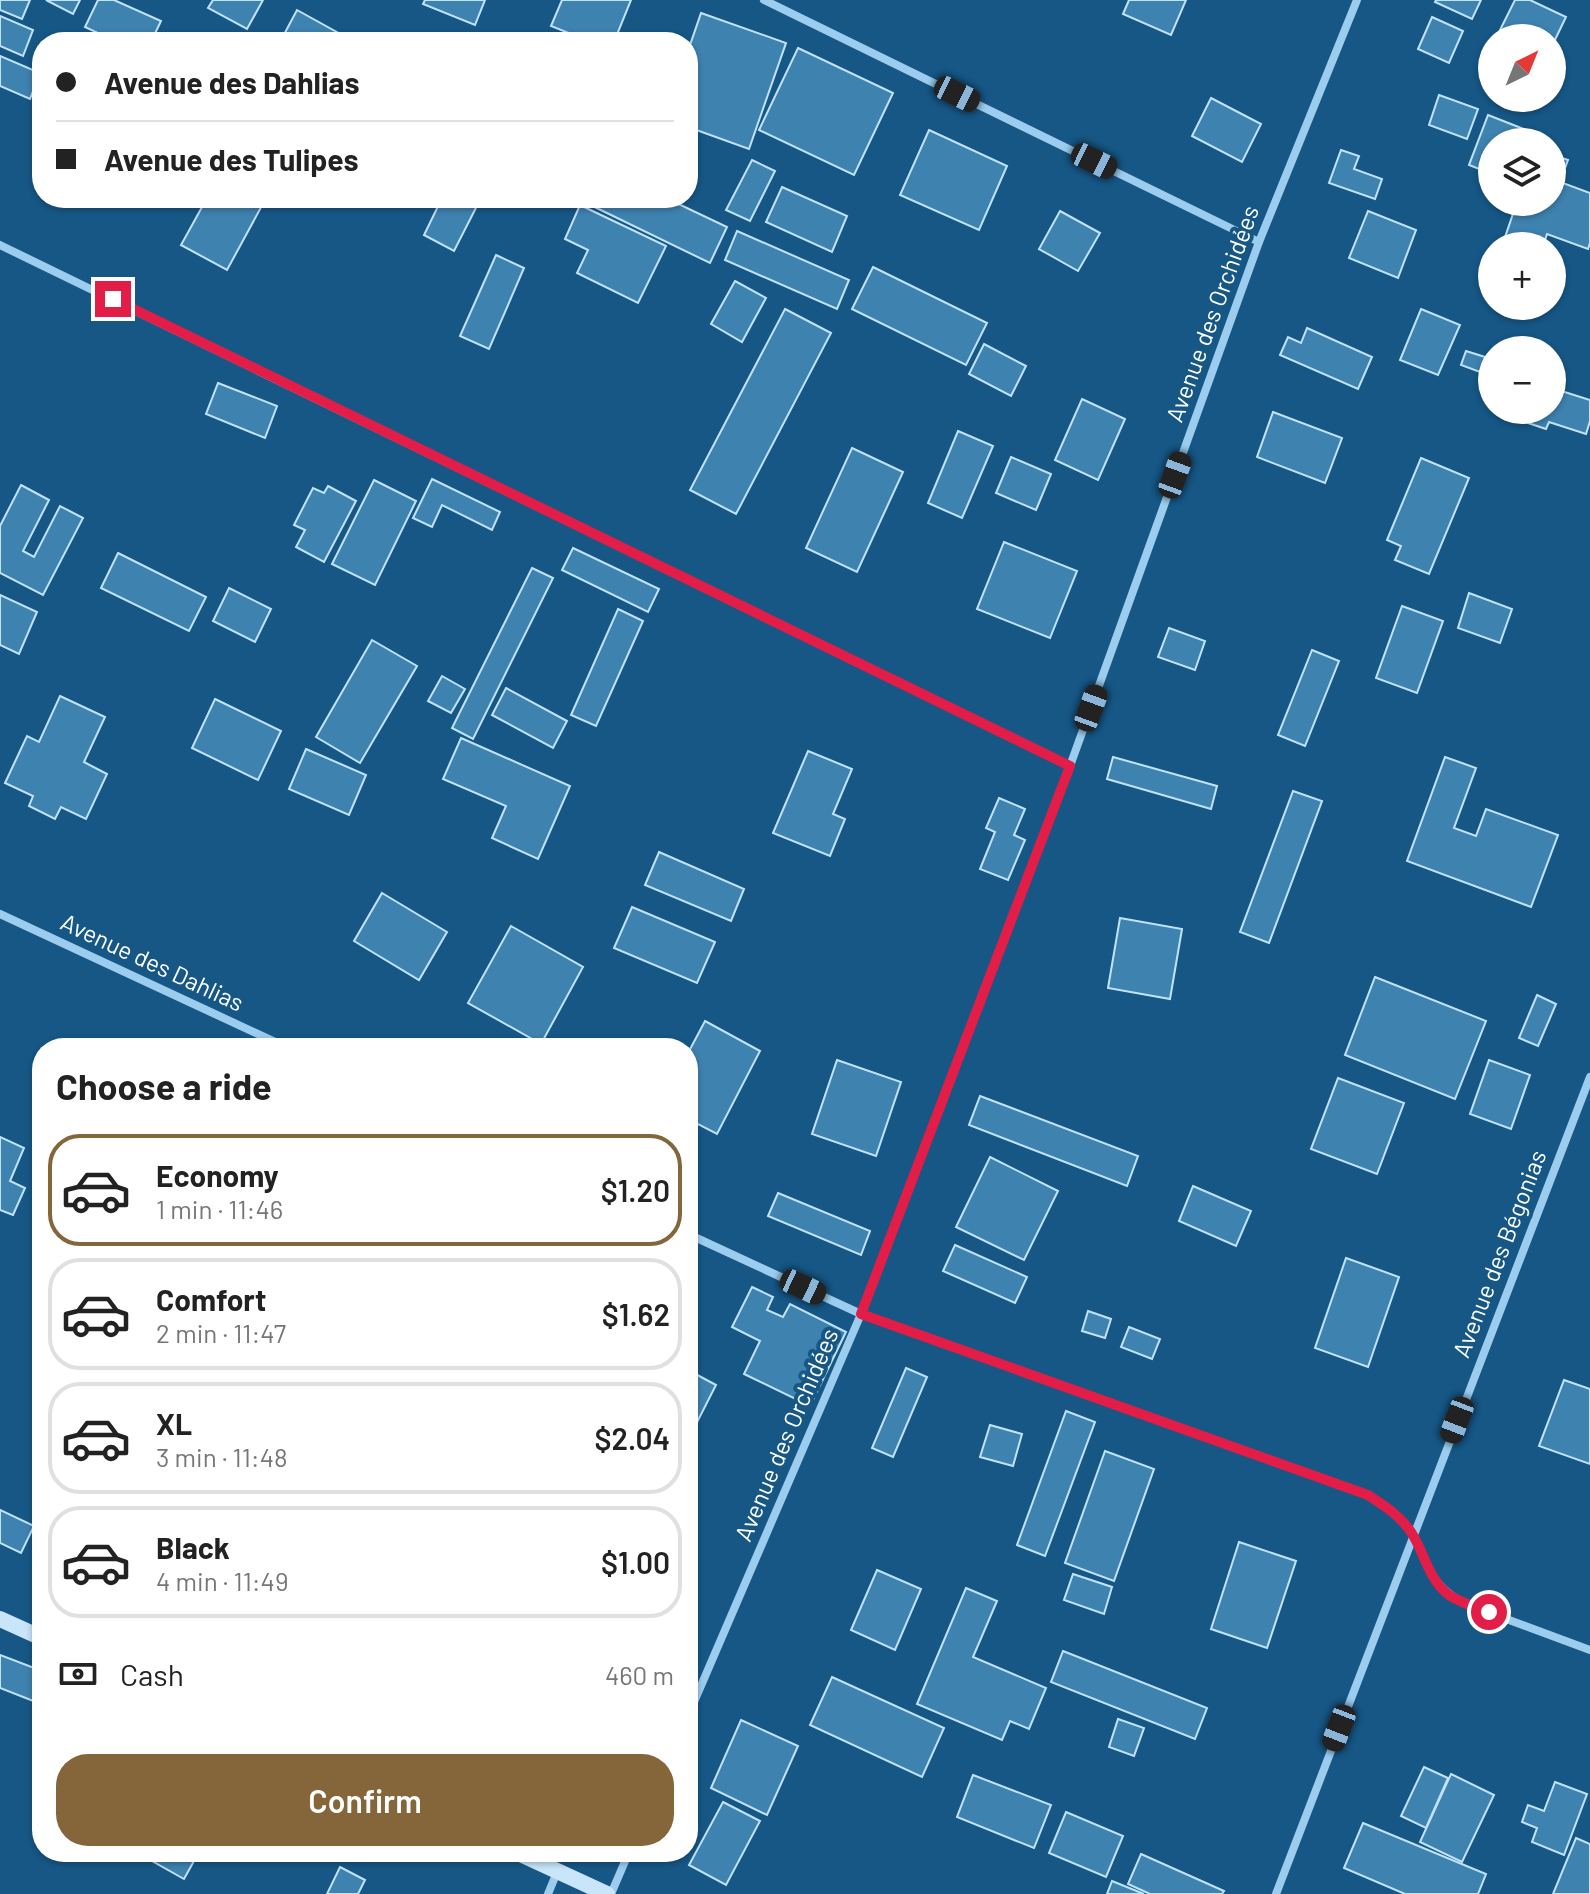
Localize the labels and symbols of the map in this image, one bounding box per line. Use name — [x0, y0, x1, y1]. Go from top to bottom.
north arrow — [1478, 24, 1566, 112]
car — [930, 73, 984, 115]
car — [1067, 140, 1121, 182]
street label: Avenue des Orchidées — [1159, 201, 1264, 426]
route end — [95, 281, 131, 317]
car — [1156, 448, 1194, 502]
car — [1072, 681, 1110, 735]
street label: Avenue des Dahlias — [57, 907, 249, 1017]
street label: Avenue des Bégonias — [1446, 1146, 1552, 1361]
car — [776, 1266, 830, 1308]
street label: Avenue des Orchidées — [728, 1324, 844, 1545]
car — [1437, 1393, 1477, 1447]
route start — [1471, 1594, 1507, 1630]
car — [1319, 1701, 1359, 1755]

